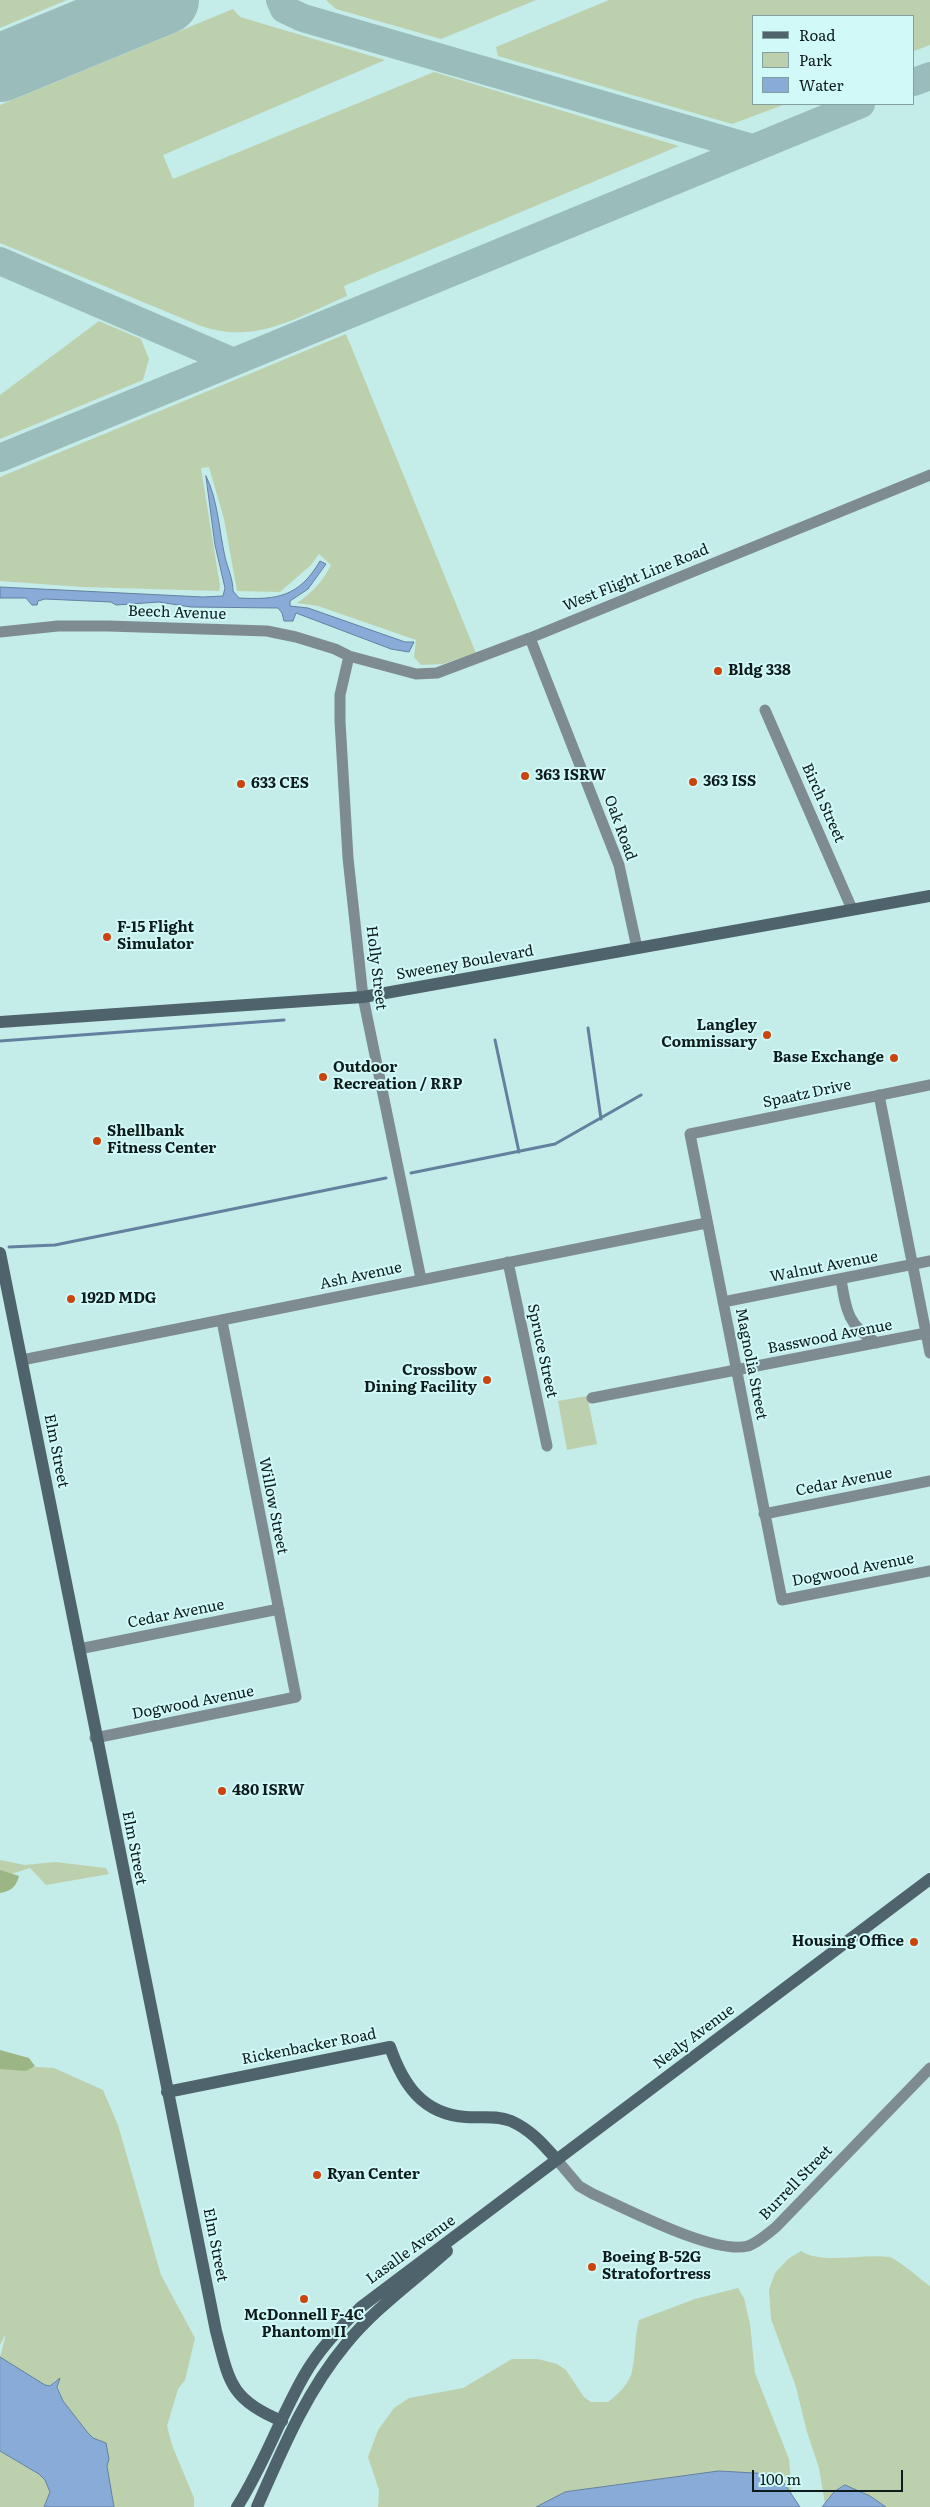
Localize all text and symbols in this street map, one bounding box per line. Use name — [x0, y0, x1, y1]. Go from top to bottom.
legend — [752, 15, 915, 105]
text: Road — [799, 23, 835, 46]
text: Park — [799, 48, 832, 71]
text: Water — [799, 73, 844, 96]
street label: West Flight Line Road — [561, 541, 711, 615]
street label: Beech Avenue — [127, 602, 227, 624]
place label: Bldg 338 — [728, 662, 791, 680]
marker: Bldg 338 — [712, 665, 724, 677]
street label: Birch Street — [797, 760, 849, 846]
place label: 363 ISRW — [535, 767, 606, 785]
marker: 363 ISRW — [519, 770, 531, 782]
place label: 363 ISS — [703, 773, 756, 791]
place label: 633 CES — [251, 775, 309, 793]
marker: 363 ISS — [687, 776, 699, 788]
marker: 633 CES — [235, 778, 247, 790]
street label: Oak Road — [600, 793, 640, 863]
place label: F-15 Flight Simulator — [117, 919, 194, 954]
street label: Holly Street — [362, 925, 390, 1011]
marker: F-15 Flight Simulator — [101, 931, 113, 943]
street label: Sweeney Boulevard — [395, 942, 535, 984]
place label: Langley Commissary — [661, 1017, 757, 1052]
marker: Langley Commissary — [761, 1029, 773, 1041]
place label: Base Exchange — [773, 1049, 884, 1067]
marker: Base Exchange — [888, 1052, 900, 1064]
place label: Outdoor Recreation / RRP — [333, 1059, 462, 1094]
marker: Outdoor Recreation / RRP — [317, 1071, 329, 1083]
street label: Spaatz Drive — [761, 1076, 853, 1112]
place label: Shellbank Fitness Center — [107, 1123, 216, 1158]
marker: Shellbank Fitness Center — [91, 1135, 103, 1147]
street label: Walnut Avenue — [769, 1248, 879, 1286]
street label: Ash Avenue — [318, 1259, 404, 1293]
place label: 192D MDG — [81, 1290, 156, 1308]
marker: 192D MDG — [65, 1293, 77, 1305]
street label: Spruce Street — [523, 1302, 561, 1400]
street label: Magnolia Street — [731, 1307, 771, 1421]
street label: Basswood Avenue — [766, 1316, 894, 1358]
place label: Crossbow Dining Facility — [364, 1362, 477, 1397]
marker: Crossbow Dining Facility — [481, 1374, 493, 1386]
street label: Elm Street — [40, 1413, 72, 1489]
street label: Willow Street — [255, 1456, 291, 1556]
street label: Cedar Avenue — [794, 1464, 894, 1500]
street label: Dogwood Avenue — [791, 1549, 915, 1591]
street label: Cedar Avenue — [126, 1596, 226, 1632]
street label: Dogwood Avenue — [131, 1682, 255, 1724]
place label: 480 ISRW — [232, 1782, 305, 1800]
marker: 480 ISRW — [216, 1785, 228, 1797]
street label: Elm Street — [118, 1810, 150, 1886]
place label: Housing Office — [792, 1933, 904, 1951]
marker: Housing Office — [908, 1936, 920, 1948]
street label: Nealy Avenue — [650, 2001, 738, 2073]
street label: Rickenbacker Road — [240, 2025, 378, 2069]
street label: Burrell Street — [756, 2142, 836, 2224]
place label: Ryan Center — [327, 2166, 420, 2184]
marker: Ryan Center — [311, 2169, 323, 2181]
street label: Elm Street — [199, 2207, 231, 2283]
street label: Lasalle Avenue — [363, 2212, 459, 2288]
place label: Boeing B-52G Stratofortress — [602, 2249, 711, 2284]
marker: Boeing B-52G Stratofortress — [586, 2261, 598, 2273]
marker: McDonnell F-4C Phantom II — [298, 2293, 310, 2305]
place label: McDonnell F-4C Phantom II — [244, 2307, 364, 2342]
scale bar — [755, 2460, 906, 2492]
text: 100 m — [760, 2467, 801, 2490]

